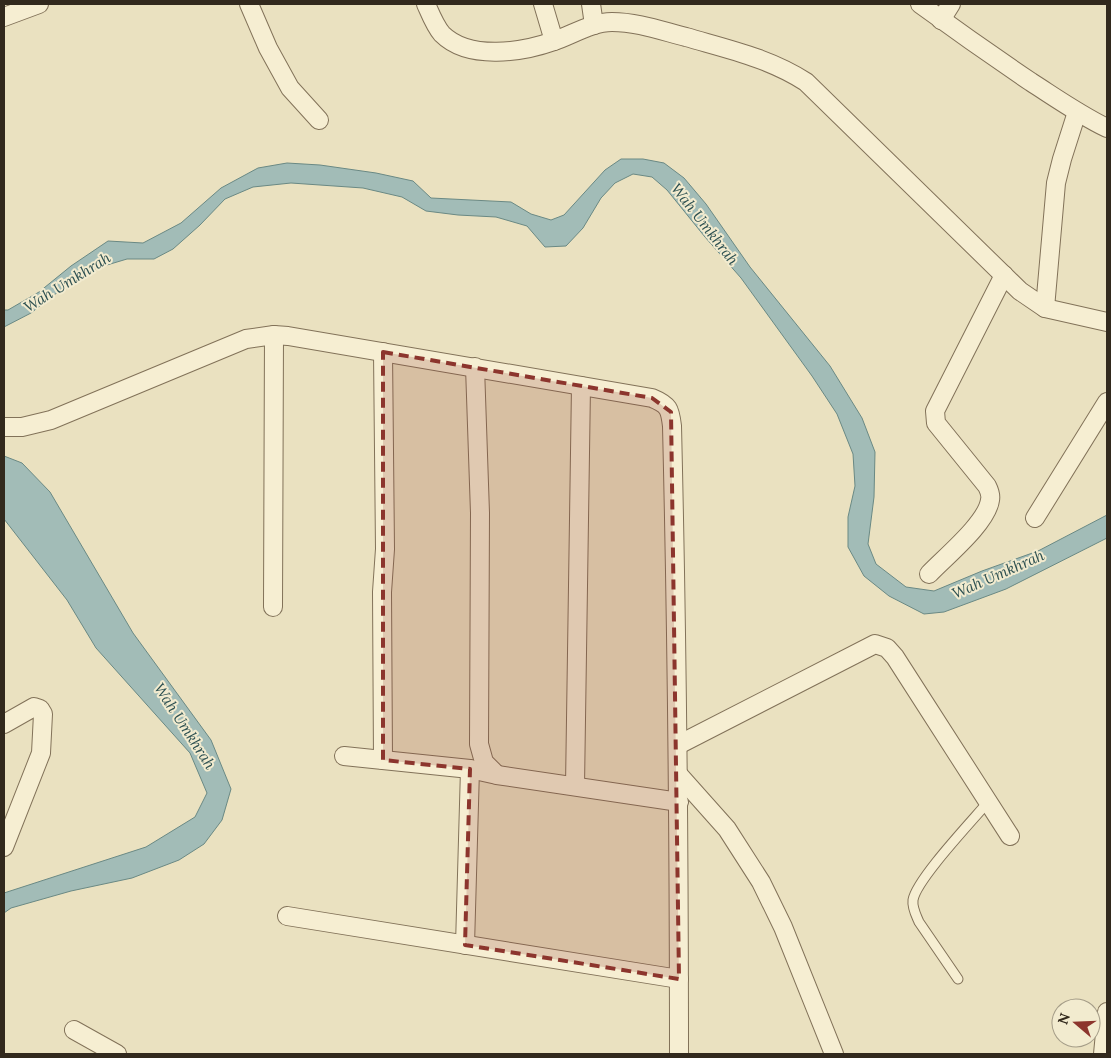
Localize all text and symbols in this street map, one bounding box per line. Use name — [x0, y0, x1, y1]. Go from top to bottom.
water label: Wah Umkhrah — [667, 179, 743, 269]
water label: Wah Umkhrah — [20, 248, 114, 316]
water label: Wah Umkhrah — [949, 545, 1047, 603]
water label: Wah Umkhrah — [150, 679, 220, 773]
north arrow — [1051, 998, 1101, 1048]
text: N — [1053, 1011, 1074, 1027]

